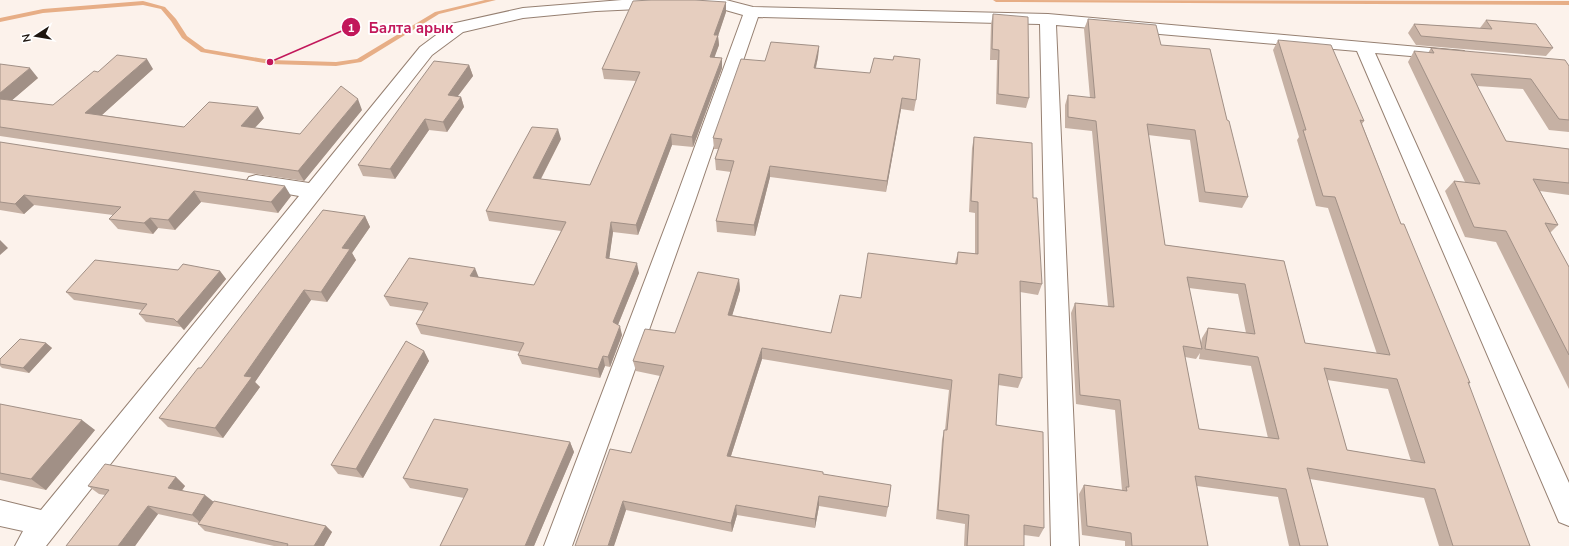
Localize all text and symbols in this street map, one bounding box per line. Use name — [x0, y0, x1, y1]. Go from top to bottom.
callout: Балта арык — [341, 14, 462, 41]
north arrow — [16, 16, 56, 56]
text: Балта арык — [369, 18, 454, 38]
text: 1 — [347, 20, 355, 36]
text: N — [19, 32, 35, 44]

